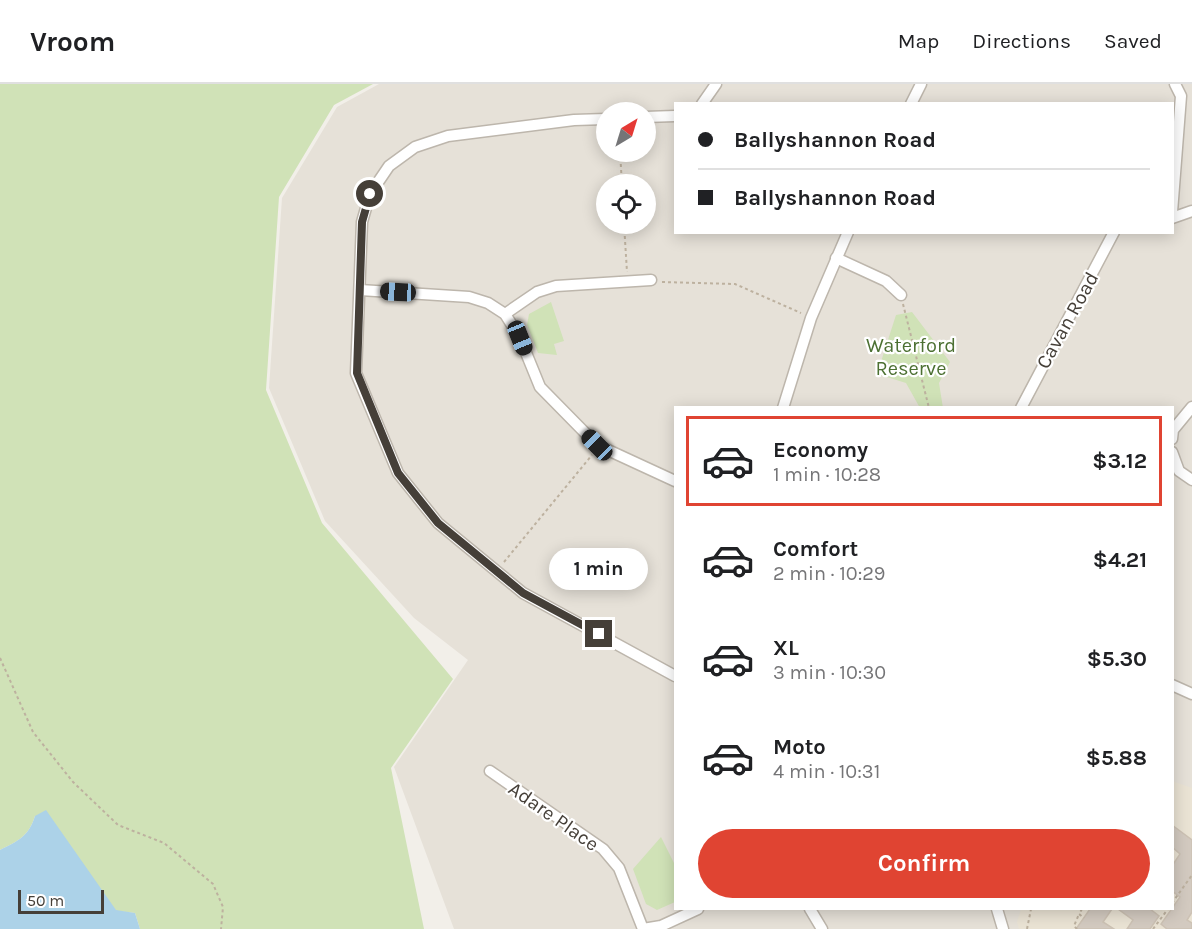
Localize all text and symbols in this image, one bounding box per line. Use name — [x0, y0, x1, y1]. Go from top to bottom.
text: Vroom — [30, 25, 115, 58]
text: Map — [898, 29, 939, 53]
text: Directions — [972, 29, 1071, 53]
text: Saved — [1104, 29, 1162, 53]
north arrow — [596, 102, 656, 162]
map controls — [596, 102, 656, 234]
text: Ballyshannon Road — [734, 127, 936, 153]
button: locate — [596, 174, 656, 234]
route start — [356, 180, 383, 207]
text: Ballyshannon Road — [734, 185, 936, 211]
street label: Cavan Road — [1031, 268, 1103, 373]
car — [380, 282, 416, 302]
car — [505, 318, 535, 358]
park label: Waterford Reserve — [866, 334, 956, 380]
car — [578, 426, 616, 464]
icon: car — [701, 434, 755, 488]
text: Economy — [773, 437, 868, 463]
text: $3.12 — [1092, 448, 1147, 474]
text: 1 min · 10:28 — [773, 463, 881, 486]
icon: car — [701, 533, 755, 587]
text: Comfort — [773, 536, 858, 562]
callout: 1 min — [550, 547, 648, 589]
text: $4.21 — [1093, 547, 1147, 573]
text: 1 min — [573, 557, 624, 580]
text: 2 min · 10:29 — [773, 562, 885, 585]
route end — [585, 620, 612, 647]
icon: car — [701, 632, 755, 686]
text: XL — [773, 635, 799, 661]
text: $5.30 — [1087, 646, 1147, 672]
text: 3 min · 10:30 — [773, 661, 886, 684]
icon: car — [701, 731, 755, 785]
text: Moto — [773, 734, 826, 760]
text: $5.88 — [1086, 745, 1147, 771]
text: 4 min · 10:31 — [773, 760, 880, 783]
street label: Adare Place — [504, 777, 603, 856]
button: Confirm — [698, 829, 1150, 898]
scale bar — [18, 887, 104, 914]
text: 50 m — [27, 891, 64, 910]

